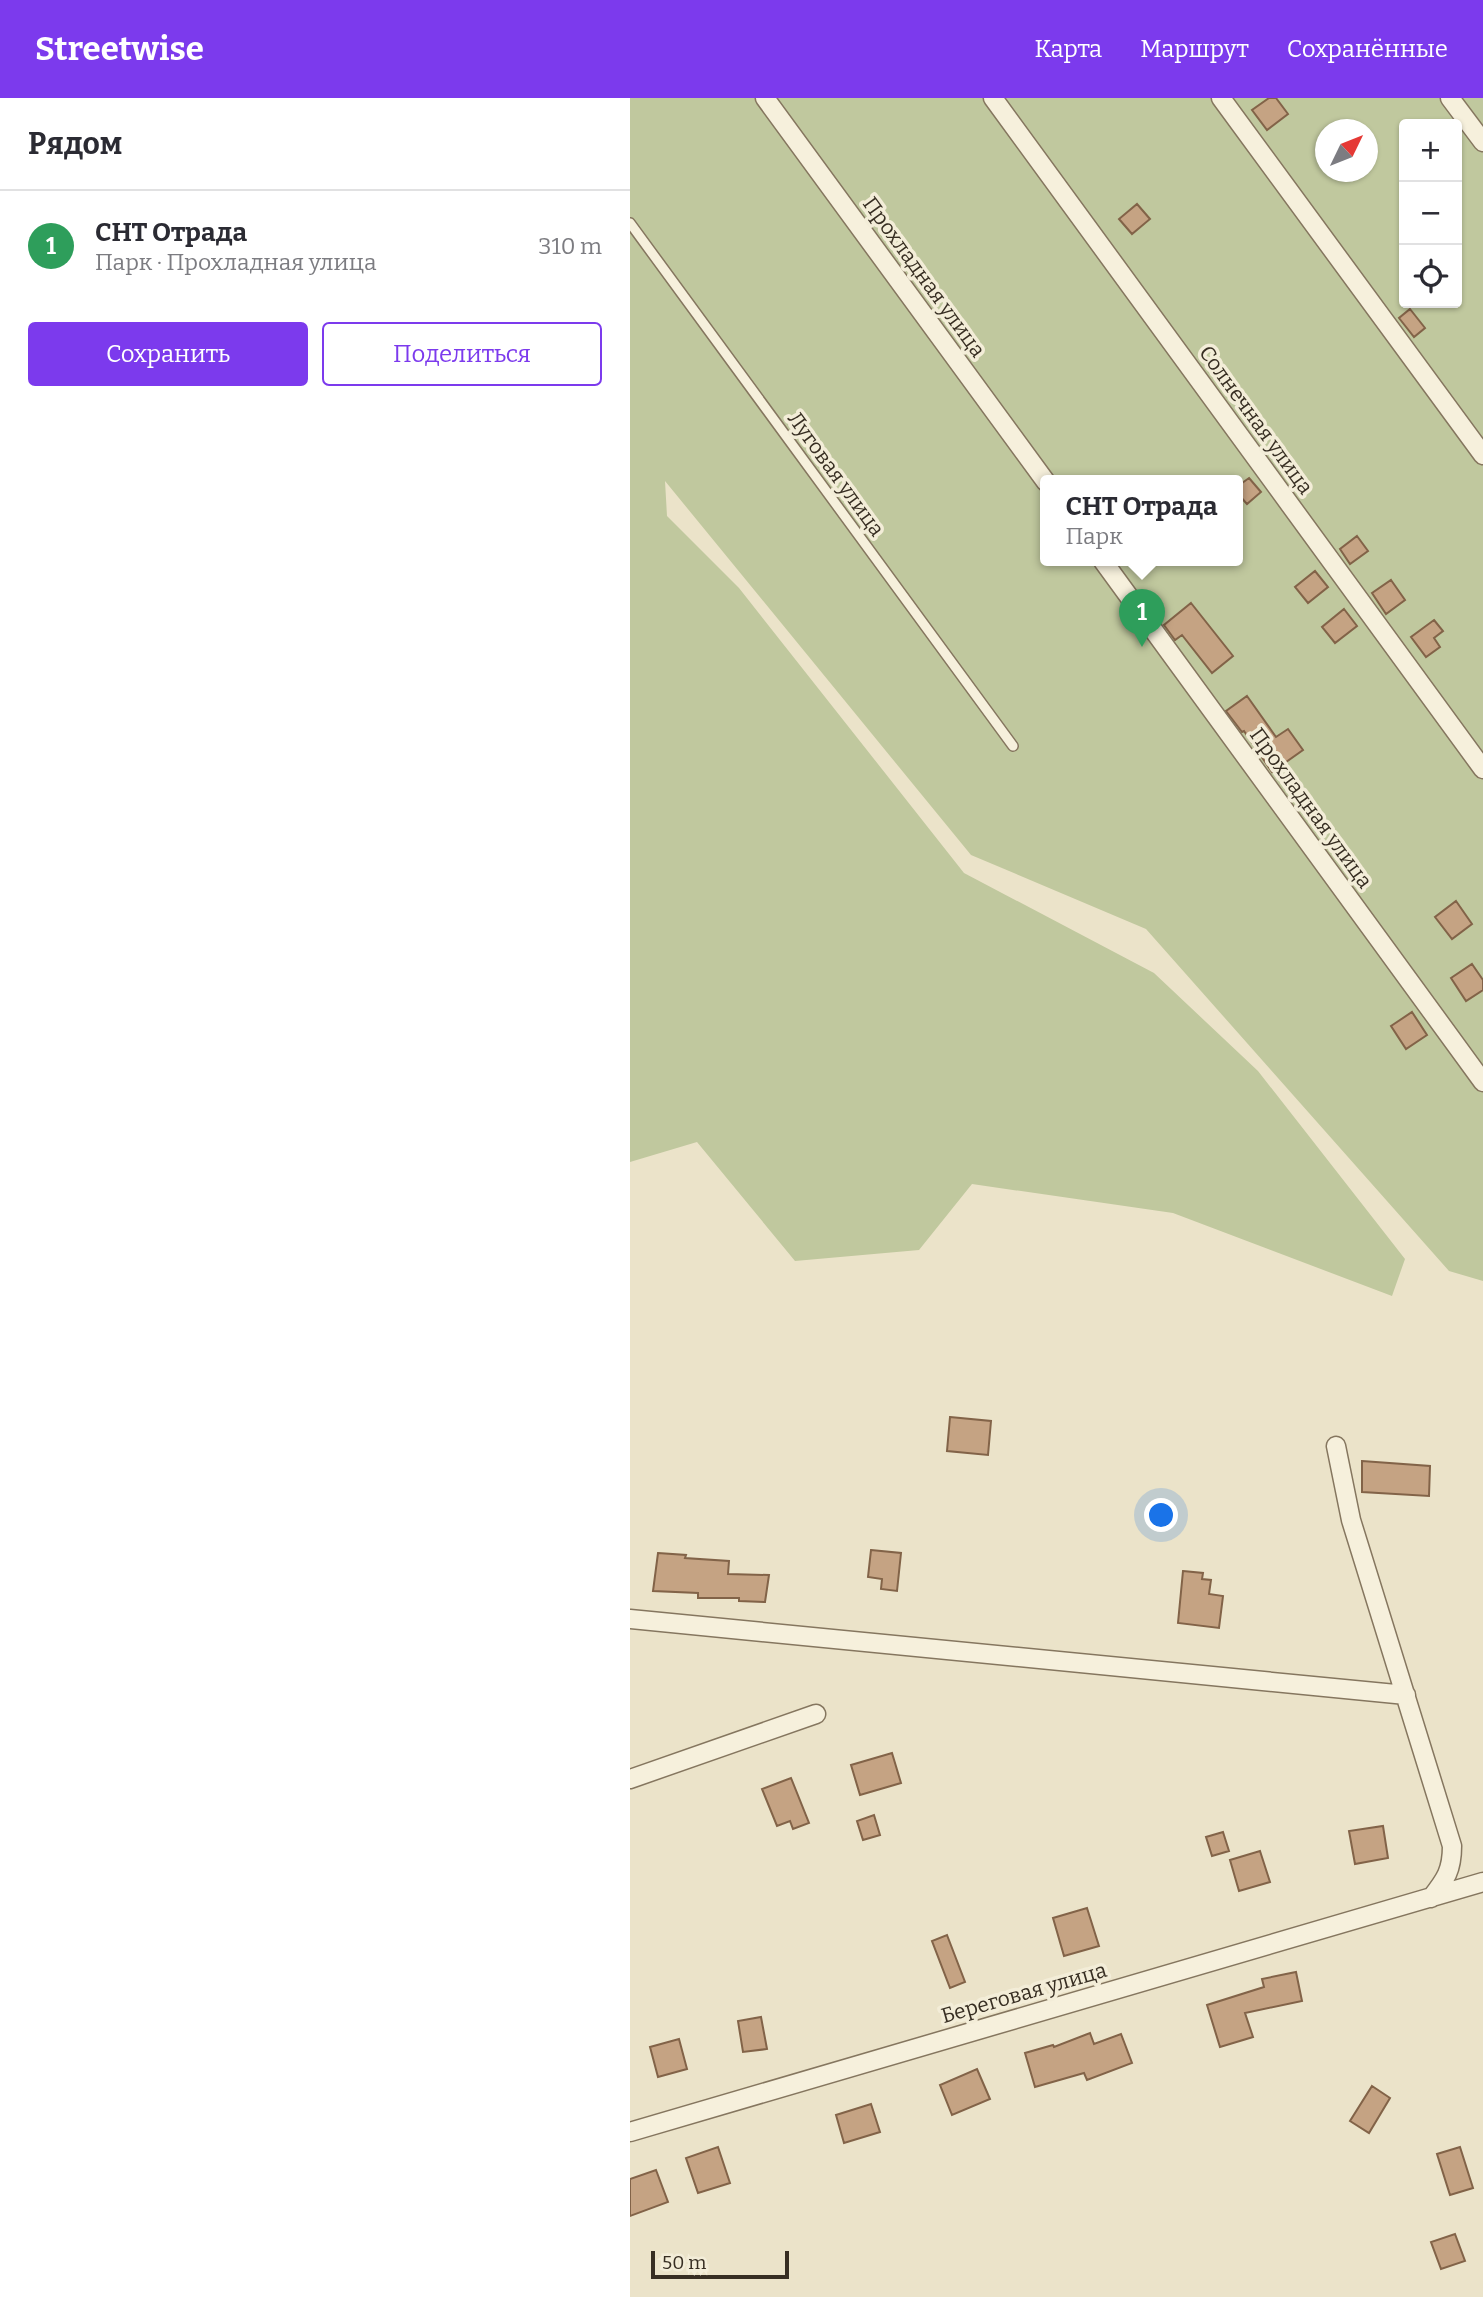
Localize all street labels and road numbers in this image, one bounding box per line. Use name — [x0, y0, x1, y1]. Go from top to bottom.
street label: Прохладная улица — [857, 192, 991, 363]
street label: Солнечная улица — [1193, 341, 1319, 500]
street label: Луговая улица — [782, 407, 890, 542]
street label: Прохладная улица — [1244, 723, 1378, 894]
street label: Береговая улица — [938, 1957, 1110, 2029]

